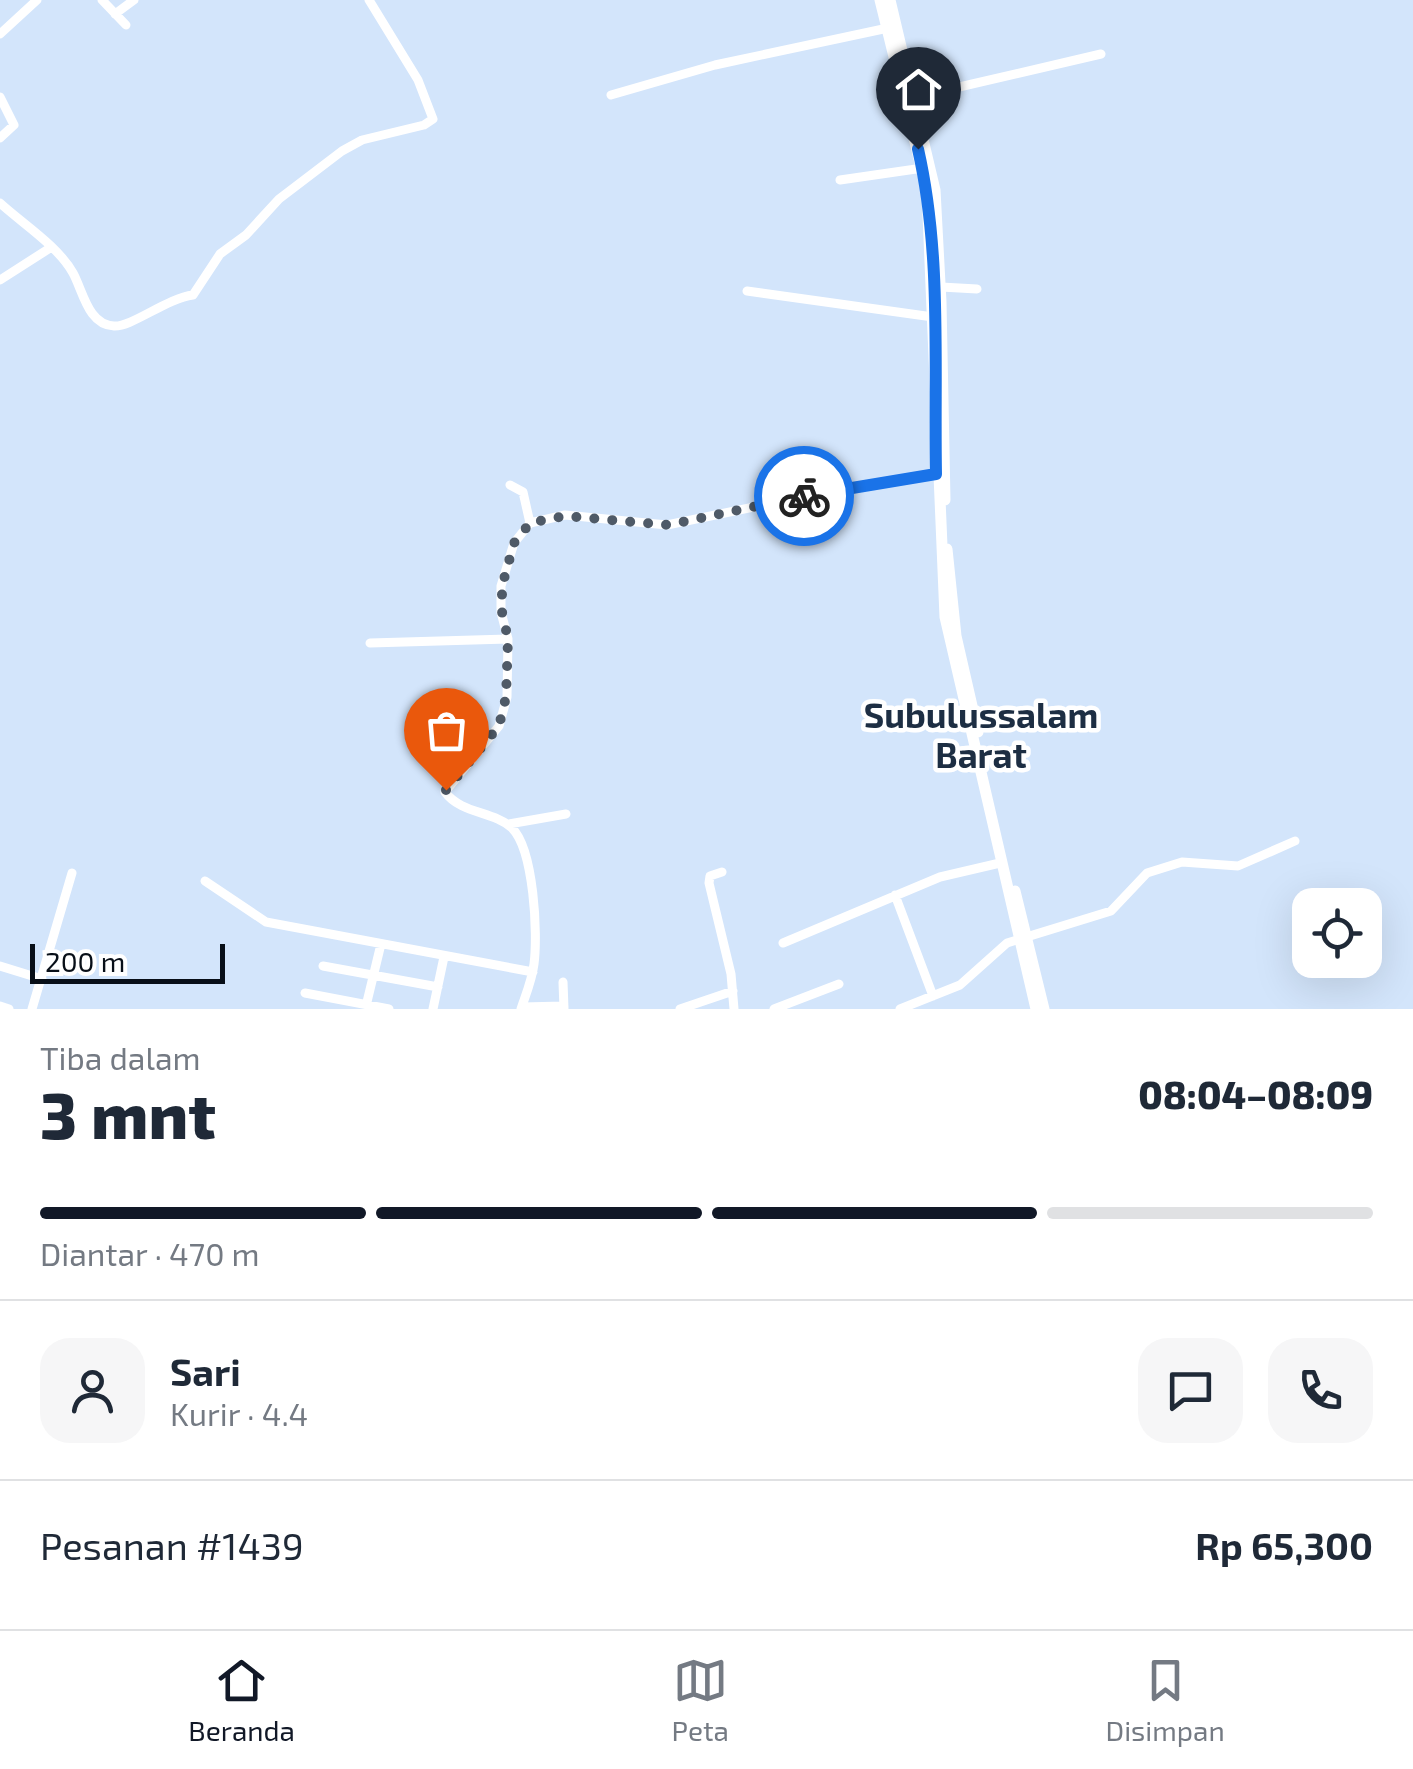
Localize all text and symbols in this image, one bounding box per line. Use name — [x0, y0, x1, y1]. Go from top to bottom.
pin — [876, 47, 961, 150]
icon: home — [891, 62, 946, 117]
courier — [754, 446, 854, 546]
icon: bike — [777, 469, 832, 524]
pin — [404, 688, 489, 791]
district label: Subulussalam Barat — [864, 693, 1098, 775]
icon: bag — [419, 703, 474, 758]
map controls — [1292, 888, 1382, 978]
button: locate — [1292, 888, 1382, 978]
scale bar — [30, 939, 225, 984]
text: 200 m — [45, 944, 125, 978]
text: Tiba dalam — [40, 1038, 200, 1076]
text: 08:04–08:09 — [1138, 1071, 1373, 1117]
text: 3 mnt — [40, 1074, 216, 1152]
text: Diantar · 470 m — [40, 1234, 260, 1272]
button: person — [40, 1338, 145, 1443]
button: chat — [1138, 1338, 1243, 1443]
button: phone — [1268, 1338, 1373, 1443]
text: Sari — [170, 1348, 241, 1394]
text: Kurir · 4.4 — [170, 1394, 308, 1432]
text: Pesanan #1439 — [40, 1522, 304, 1568]
text: Rp 65,300 — [1195, 1522, 1373, 1568]
tab: Beranda — [188, 1653, 295, 1747]
tab: Peta — [672, 1653, 729, 1747]
tab: Disimpan — [1106, 1653, 1225, 1747]

